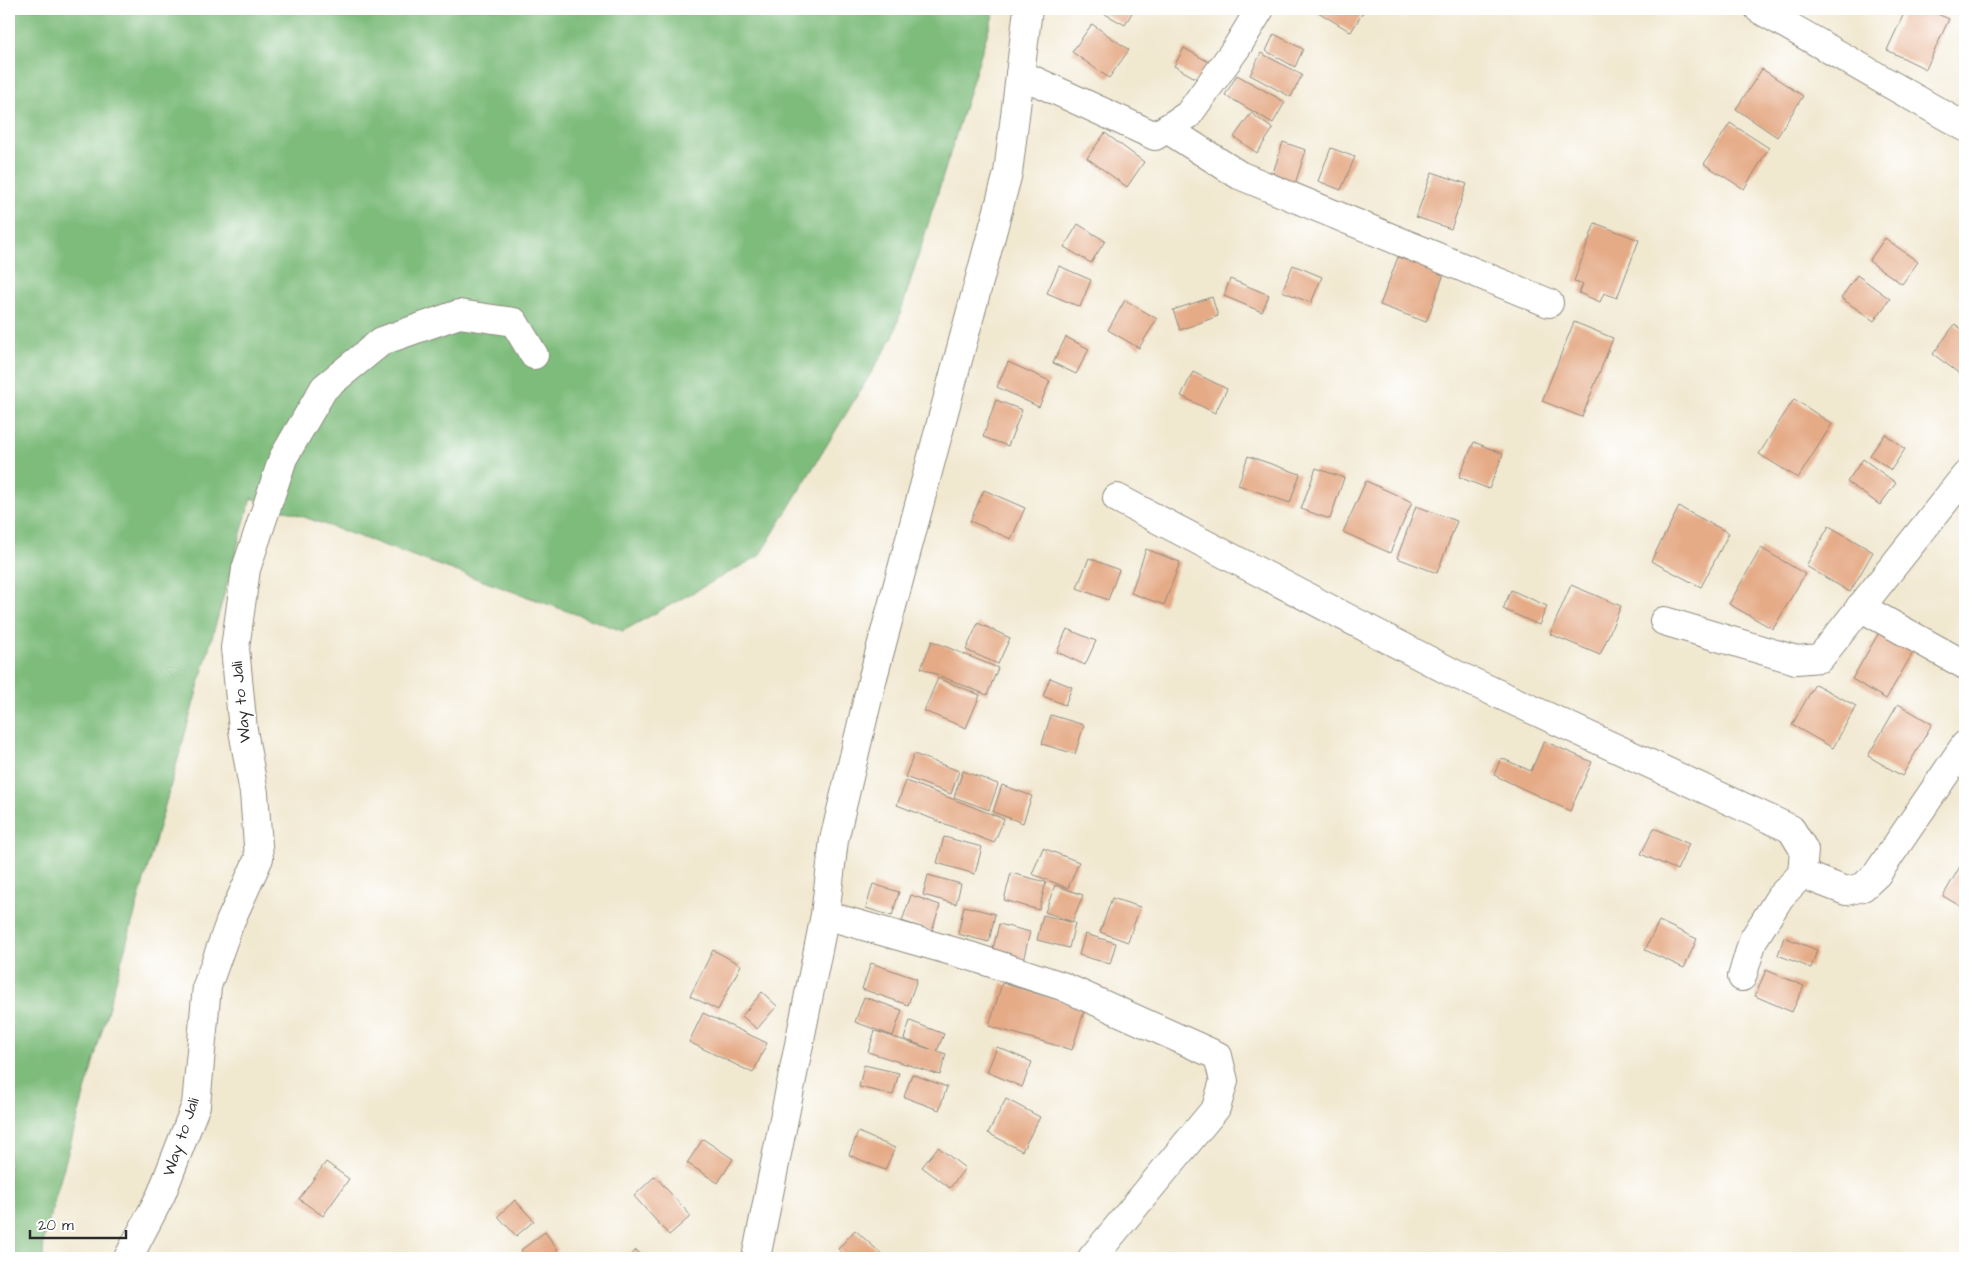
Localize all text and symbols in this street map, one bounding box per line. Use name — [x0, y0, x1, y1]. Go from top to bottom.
street label: Way to Jali — [226, 659, 257, 744]
street label: Way to Jali — [157, 1094, 206, 1180]
scale bar — [30, 1207, 126, 1239]
text: 20 m — [38, 1215, 74, 1236]

